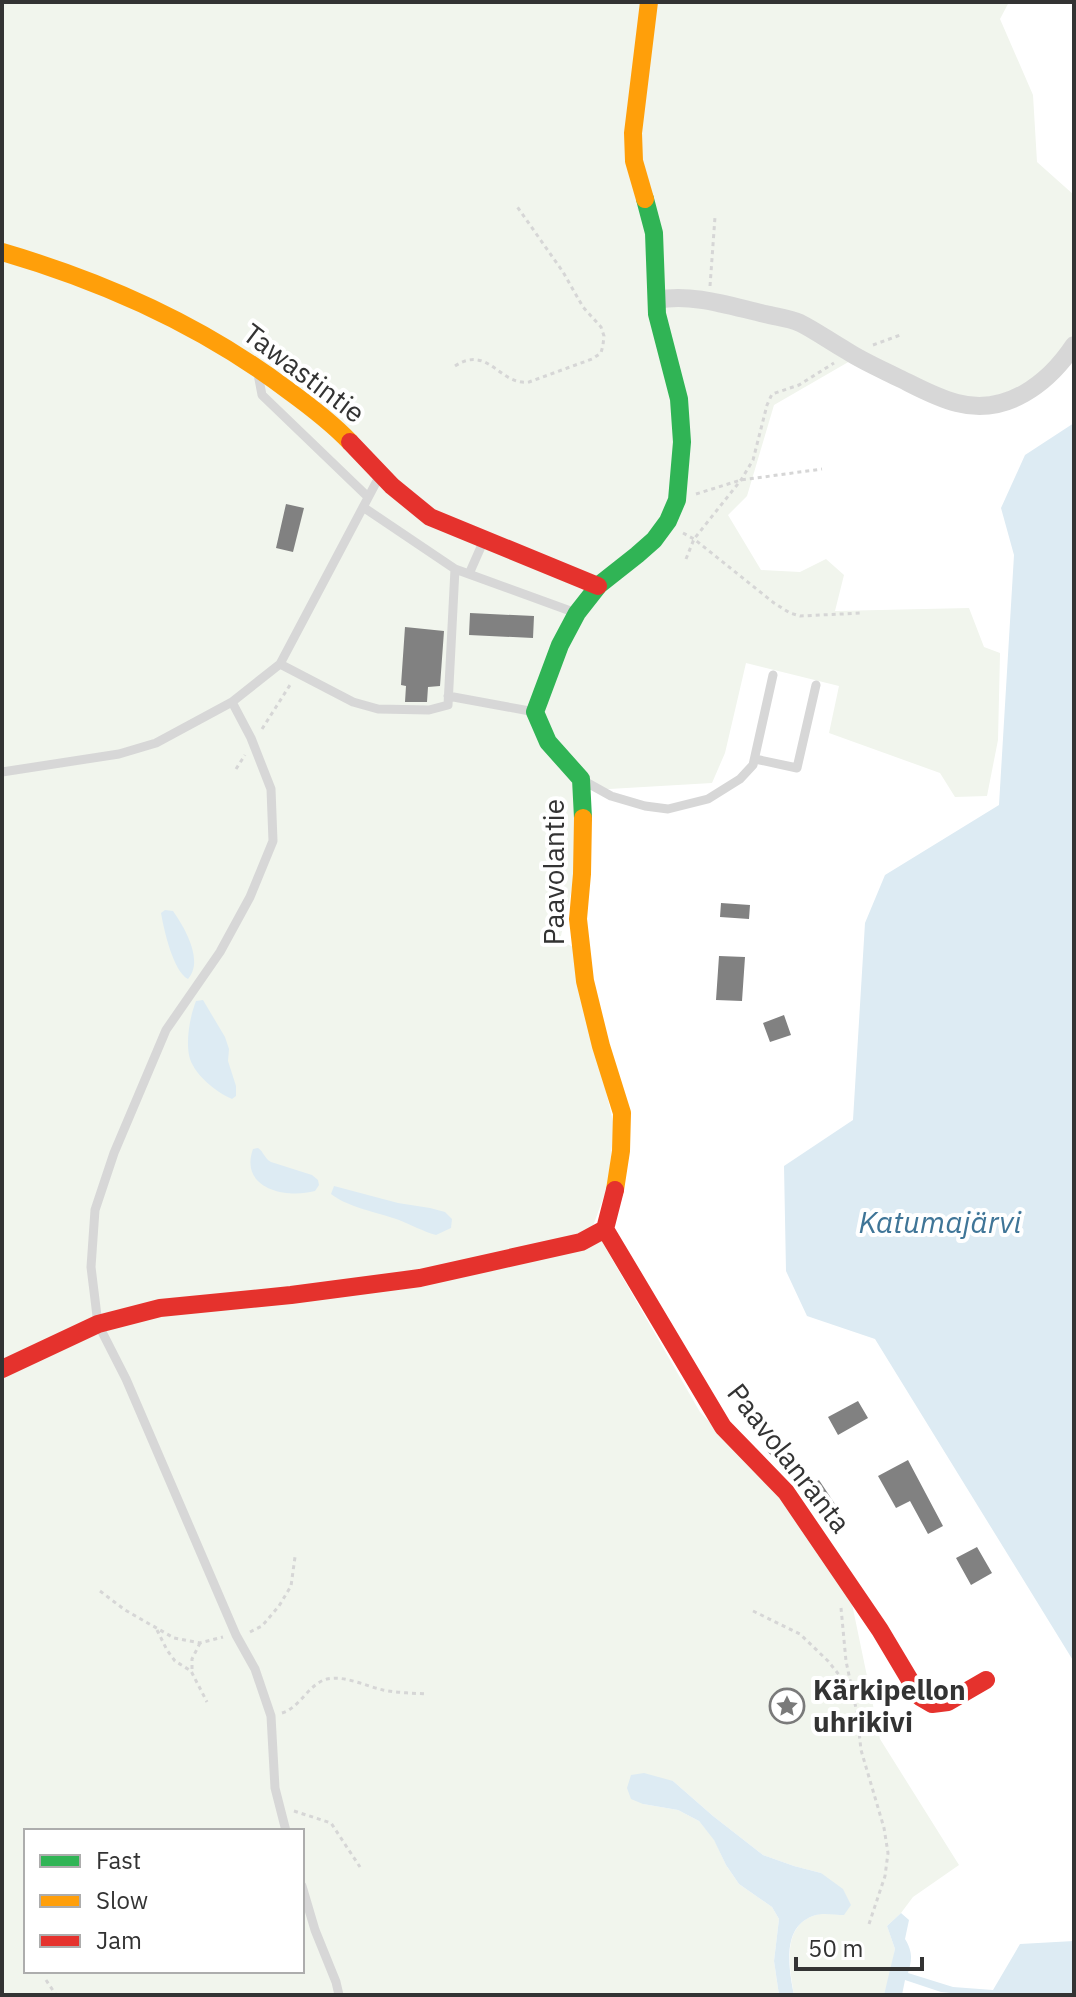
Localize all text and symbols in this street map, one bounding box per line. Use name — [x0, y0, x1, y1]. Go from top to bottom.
street label: Tawastintie — [236, 315, 373, 431]
street label: Paavolantie — [535, 799, 572, 945]
water label: Katumajärvi — [859, 1202, 1022, 1241]
street label: Paavolanranta — [719, 1375, 859, 1540]
place label: Kärkipellon uhrikivi — [813, 1671, 966, 1740]
place icon: Kärkipellon uhrikivi — [768, 1687, 806, 1725]
legend — [24, 1829, 304, 1973]
text: Fast — [96, 1844, 141, 1876]
text: Slow — [96, 1884, 148, 1916]
scale bar — [796, 1921, 922, 1971]
text: Jam — [96, 1924, 142, 1956]
text: 50 m — [808, 1932, 863, 1964]

